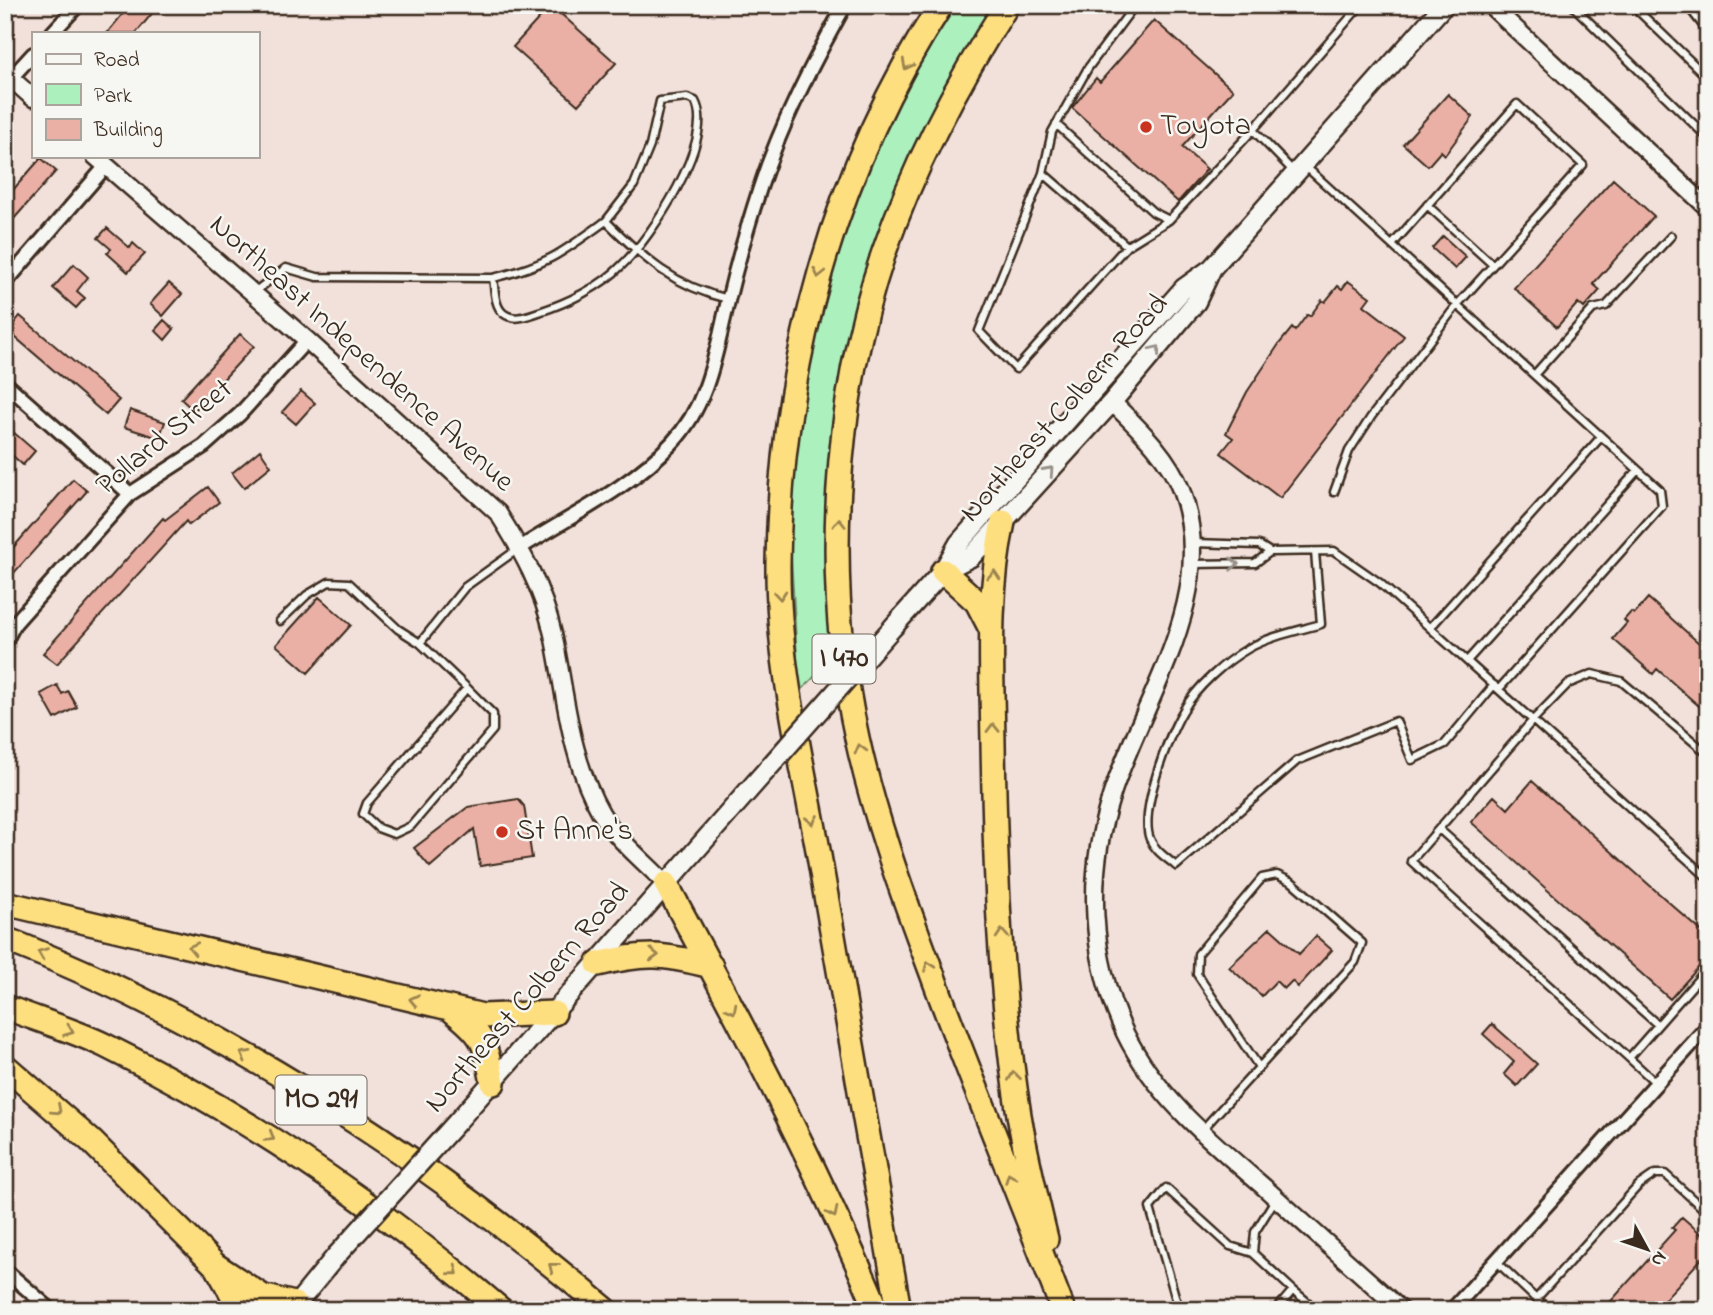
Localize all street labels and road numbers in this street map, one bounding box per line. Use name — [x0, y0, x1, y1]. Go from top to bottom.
street label: Northeast Independence Avenue — [198, 205, 524, 504]
street label: Northeast Colbern Road — [950, 285, 1180, 533]
street label: Pollard Street — [87, 369, 243, 507]
road number: I 470 — [812, 634, 876, 684]
street label: Northeast Colbern Road — [415, 872, 641, 1123]
road number: MO 291 — [276, 1076, 366, 1124]

